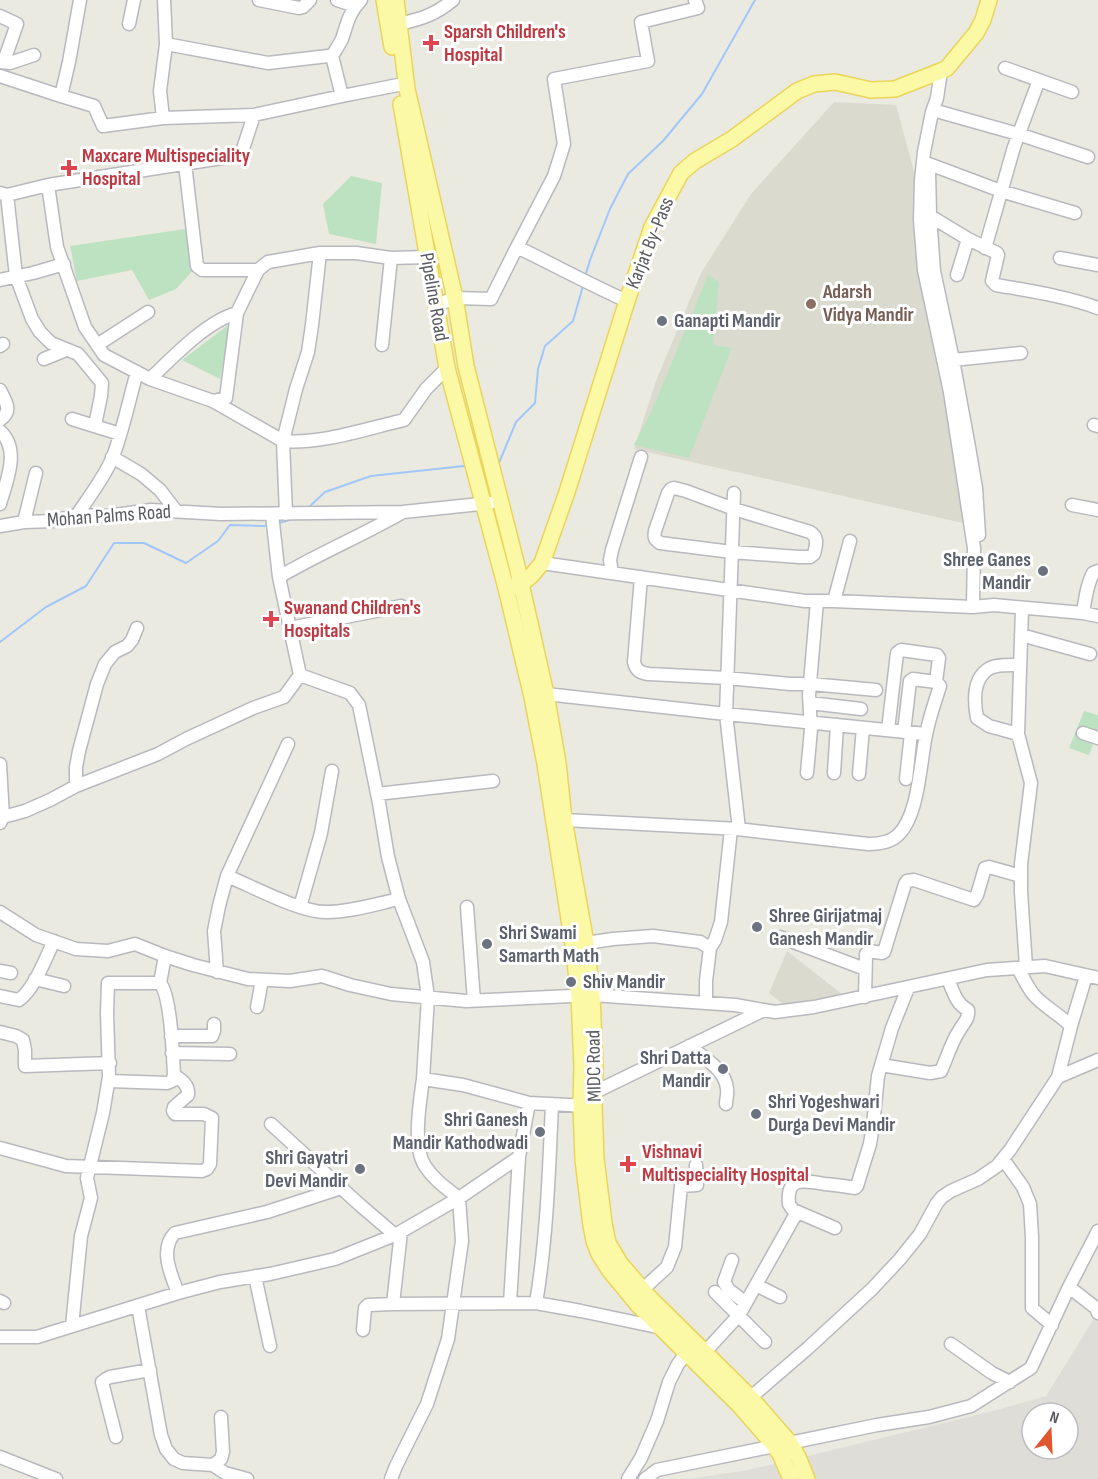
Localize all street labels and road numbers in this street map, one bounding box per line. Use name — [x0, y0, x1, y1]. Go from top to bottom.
street label: Karjat By-Pass — [621, 194, 679, 292]
street label: Pipeline Road — [414, 251, 454, 343]
street label: Mohan Palms Road — [46, 500, 172, 532]
street label: MIDC Road — [581, 1030, 607, 1102]

